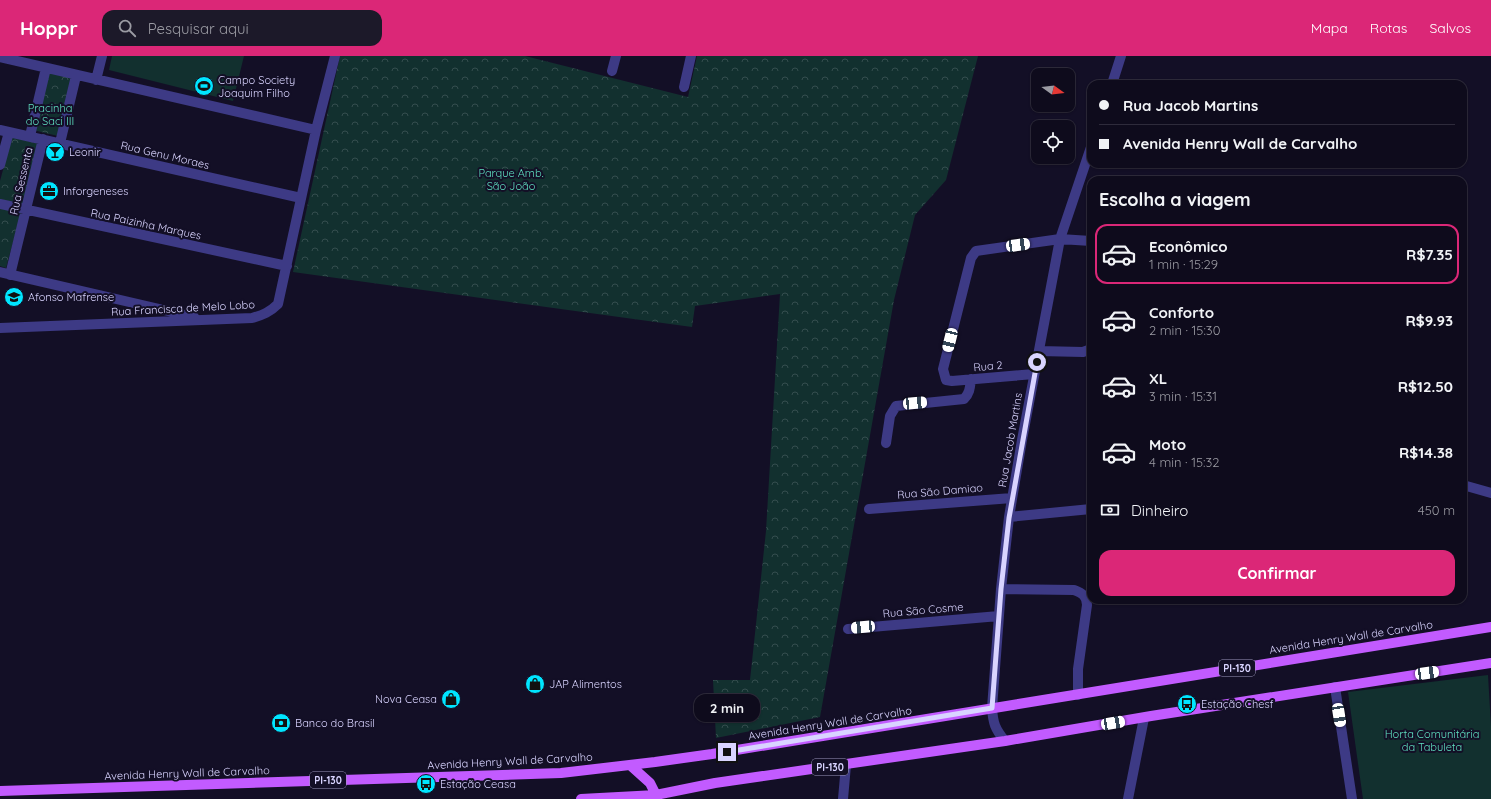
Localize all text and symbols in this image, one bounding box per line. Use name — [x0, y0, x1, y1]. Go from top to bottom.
search box — [102, 10, 382, 46]
text: Hoppr — [20, 16, 78, 40]
icon: search — [116, 17, 138, 39]
text: Pesquisar aqui — [148, 19, 249, 38]
text: Mapa — [1311, 19, 1348, 37]
text: Rotas — [1370, 19, 1407, 37]
text: Salvos — [1429, 19, 1471, 37]
north arrow — [1031, 68, 1075, 112]
map controls — [1031, 68, 1075, 164]
place label: Campo Society Joaquim Filho — [218, 73, 295, 100]
sports icon: Campo Society Joaquim Filho — [193, 75, 215, 97]
text: Rua Jacob Martins — [1123, 96, 1258, 115]
park label: Pracinha do Saci III — [26, 101, 74, 128]
button: locate — [1031, 120, 1075, 164]
text: Avenida Henry Wall de Carvalho — [1123, 134, 1357, 153]
street label: Rua Genu Moraes — [119, 138, 211, 172]
bar icon: Leonir — [44, 141, 66, 163]
place label: Leonir — [69, 145, 101, 159]
street label: Rua Sessenta — [6, 146, 36, 216]
park label: Parque Amb. São João — [478, 166, 544, 193]
office icon: Inforgeneses — [38, 180, 60, 202]
place label: Inforgeneses — [63, 184, 128, 198]
text: Escolha a viagem — [1099, 188, 1251, 211]
street label: Rua Paizinha Marques — [89, 205, 203, 243]
icon: car — [1101, 236, 1137, 272]
car — [1005, 237, 1031, 253]
text: Econômico — [1149, 237, 1228, 256]
text: R$7.35 — [1406, 245, 1453, 264]
text: 1 min · 15:29 — [1149, 256, 1218, 272]
school or university icon: Afonso Mafrense — [3, 286, 25, 308]
place label: Afonso Mafrense — [28, 290, 114, 304]
street label: Rua Francisca de Melo Lobo — [111, 297, 256, 319]
icon: car — [1101, 302, 1137, 338]
text: Conforto — [1149, 303, 1214, 322]
text: R$9.93 — [1406, 311, 1453, 330]
text: 2 min · 15:30 — [1149, 322, 1220, 338]
car — [941, 327, 959, 353]
route start — [1028, 353, 1046, 371]
street label: Rua 2 — [973, 358, 1003, 374]
icon: car — [1101, 368, 1137, 404]
text: XL — [1149, 369, 1167, 388]
text: R$12.50 — [1398, 377, 1453, 396]
text: 3 min · 15:31 — [1149, 388, 1217, 404]
street label: Rua Jacob Martins — [995, 392, 1025, 488]
car — [903, 396, 927, 410]
icon: car — [1101, 434, 1137, 470]
text: Moto — [1149, 435, 1186, 454]
text: R$14.38 — [1399, 443, 1453, 462]
text: 4 min · 15:32 — [1149, 454, 1220, 470]
street label: Rua São Damiao — [897, 480, 984, 502]
icon: cash — [1099, 499, 1121, 521]
text: Dinheiro — [1131, 501, 1188, 520]
text: 450 m — [1418, 502, 1455, 518]
button: Confirmar — [1099, 550, 1455, 596]
street label: Rua São Cosme — [882, 600, 964, 620]
street label: Avenida Henry Wall de Carvalho — [1268, 617, 1434, 657]
car — [851, 620, 875, 634]
road number: PI-130 — [1219, 660, 1255, 676]
car — [1414, 665, 1440, 681]
shop icon: JAP Alimentos — [524, 673, 546, 695]
place label: JAP Alimentos — [549, 677, 622, 691]
shop icon: Nova Ceasa — [440, 688, 462, 710]
place label: Nova Ceasa — [375, 692, 437, 706]
bus stop icon: Estação Chesf — [1176, 693, 1198, 715]
callout: 2 min — [694, 694, 760, 722]
place label: Estação Chesf — [1201, 697, 1274, 711]
text: 2 min — [710, 700, 744, 716]
car — [1331, 702, 1347, 728]
street label: Avenida Henry Wall de Carvalho — [747, 703, 913, 743]
bank icon: Banco do Brasil — [270, 712, 292, 734]
car — [1100, 715, 1126, 731]
place label: Banco do Brasil — [295, 716, 375, 730]
park label: Horta Comunitária da Tabuleta — [1385, 727, 1479, 754]
route end — [718, 743, 736, 761]
street label: Avenida Henry Wall de Carvalho — [427, 750, 593, 772]
road number: PI-130 — [812, 759, 848, 775]
street label: Avenida Henry Wall de Carvalho — [104, 763, 270, 783]
road number: PI-130 — [310, 772, 346, 788]
bus stop icon: Estação Ceasa — [415, 773, 437, 795]
place label: Estação Ceasa — [440, 777, 516, 791]

